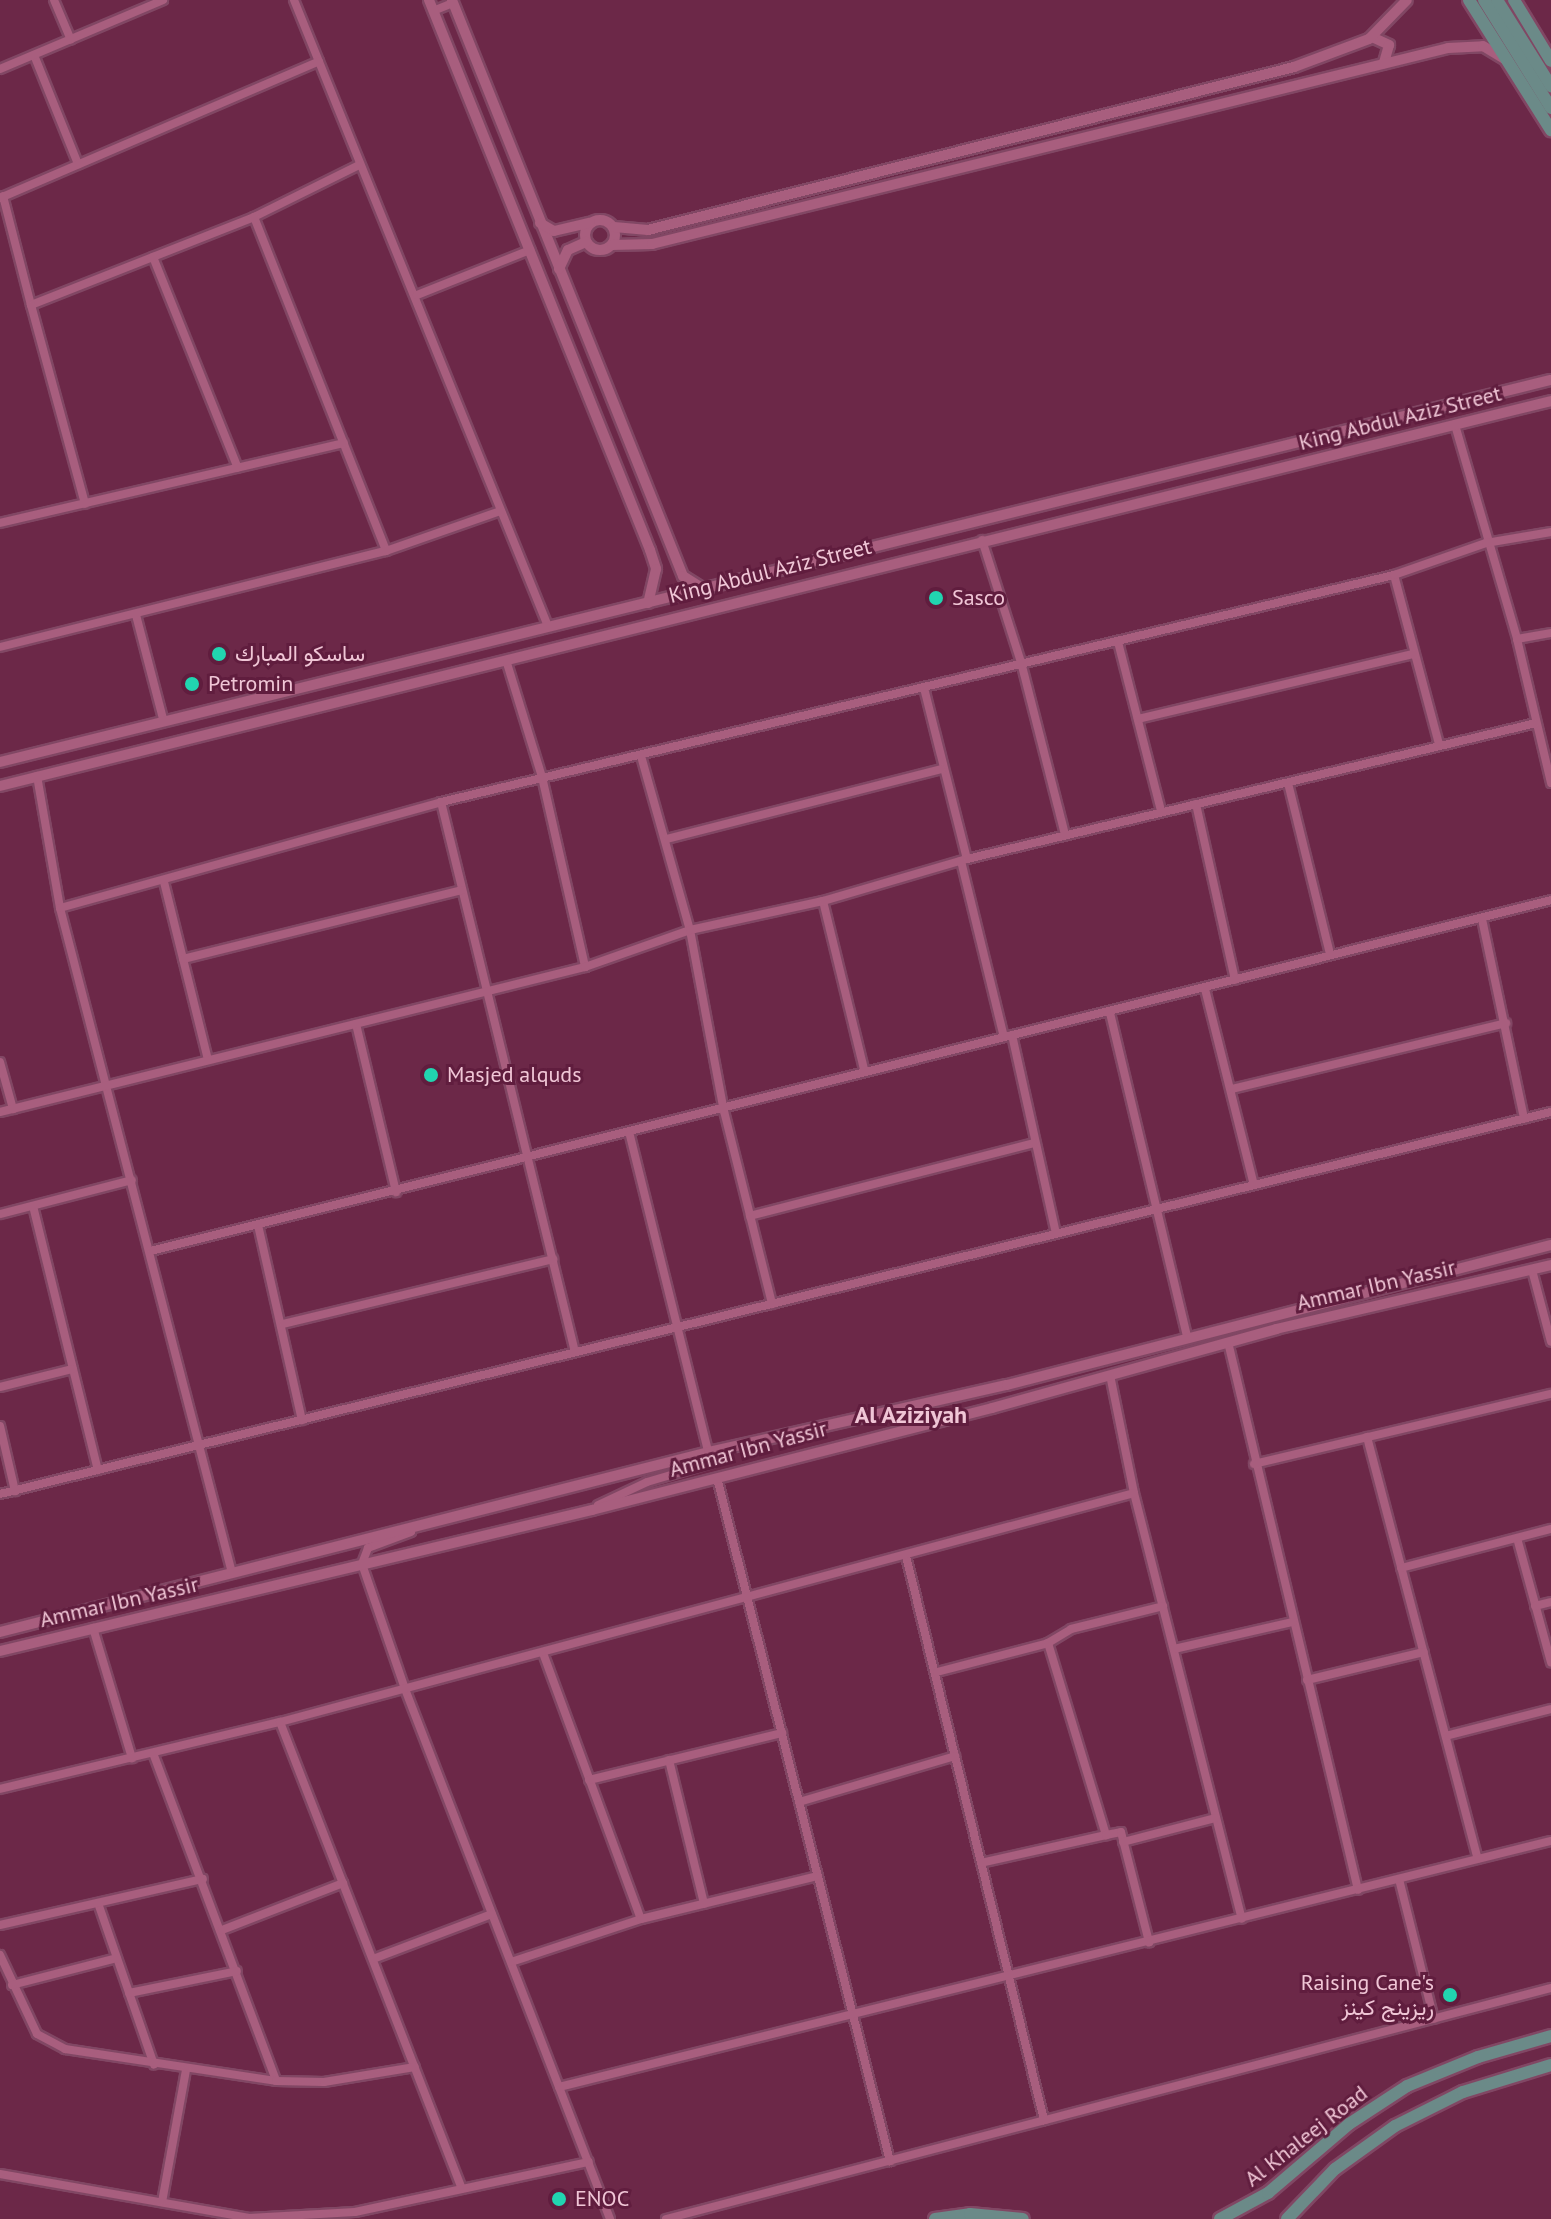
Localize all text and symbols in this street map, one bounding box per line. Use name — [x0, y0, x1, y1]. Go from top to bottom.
street label: King Abdul Aziz Street — [1295, 380, 1505, 456]
street label: King Abdul Aziz Street — [665, 533, 875, 609]
place label: Sasco — [952, 585, 1005, 611]
marker: Sasco — [927, 589, 945, 607]
place label: ساسكو المبارك — [235, 641, 365, 667]
marker: ساسكو المبارك — [210, 645, 228, 663]
place label: Petromin — [208, 671, 293, 697]
marker: Petromin — [183, 675, 201, 693]
place label: Masjed alquds — [447, 1062, 581, 1088]
marker: Masjed alquds — [422, 1066, 440, 1084]
street label: Ammar Ibn Yassir — [1294, 1254, 1458, 1316]
district label: Al Aziziyah — [854, 1401, 968, 1429]
street label: Ammar Ibn Yassir — [666, 1415, 830, 1483]
street label: Ammar Ibn Yassir — [37, 1571, 201, 1633]
place label: Raising Cane's ريزينج كينز — [1301, 1969, 1434, 2020]
marker: Raising Cane's ريزينج كينز — [1441, 1986, 1459, 2004]
street label: Al Khaleej Road — [1239, 2080, 1373, 2192]
place label: ENOC — [575, 2186, 629, 2212]
marker: ENOC — [550, 2190, 568, 2208]

